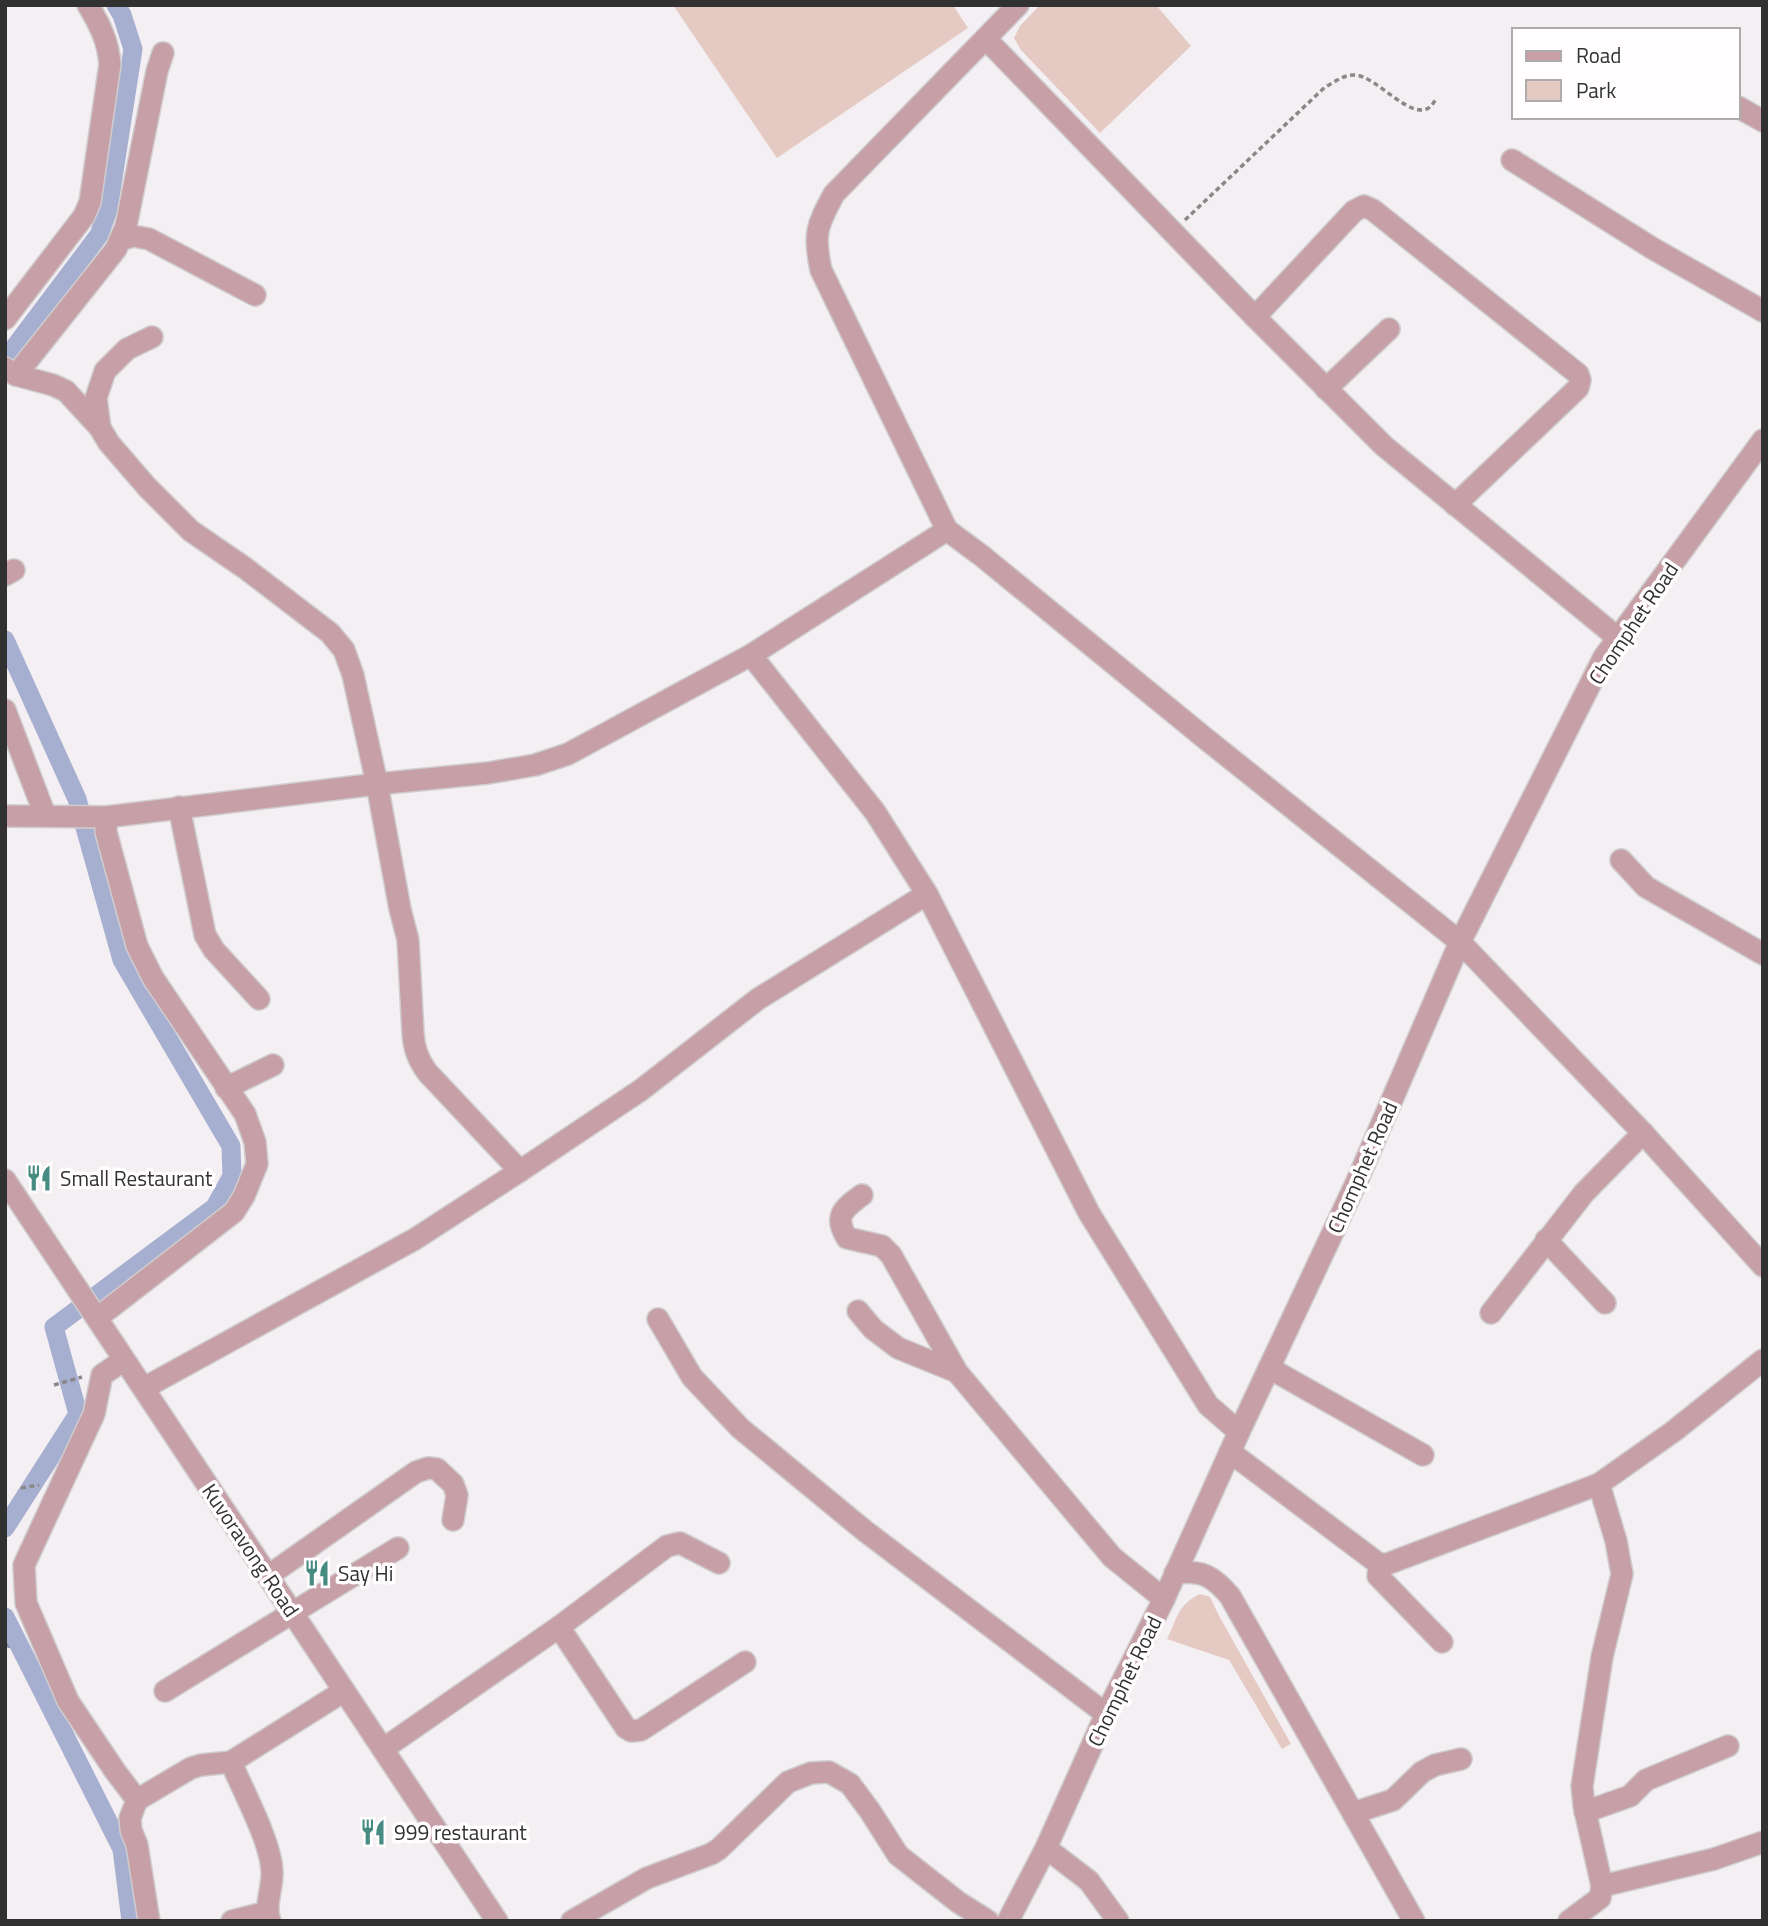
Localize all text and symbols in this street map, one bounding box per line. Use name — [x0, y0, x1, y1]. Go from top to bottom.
legend — [1512, 28, 1740, 119]
text: Road — [1576, 39, 1621, 71]
text: Park — [1576, 74, 1616, 106]
street label: Chomphet Road — [1580, 555, 1686, 691]
street label: Chomphet Road — [1319, 1096, 1405, 1238]
place label: Small Restaurant — [60, 1162, 213, 1194]
restaurant icon: Small Restaurant — [24, 1163, 54, 1193]
street label: Kuvoravong Road — [194, 1477, 308, 1623]
place label: Say Hi — [338, 1557, 393, 1589]
restaurant icon: Say Hi — [302, 1558, 332, 1588]
street label: Chomphet Road — [1079, 1610, 1169, 1752]
place label: 999 restaurant — [394, 1816, 527, 1848]
restaurant icon: 999 restaurant — [358, 1817, 388, 1847]

